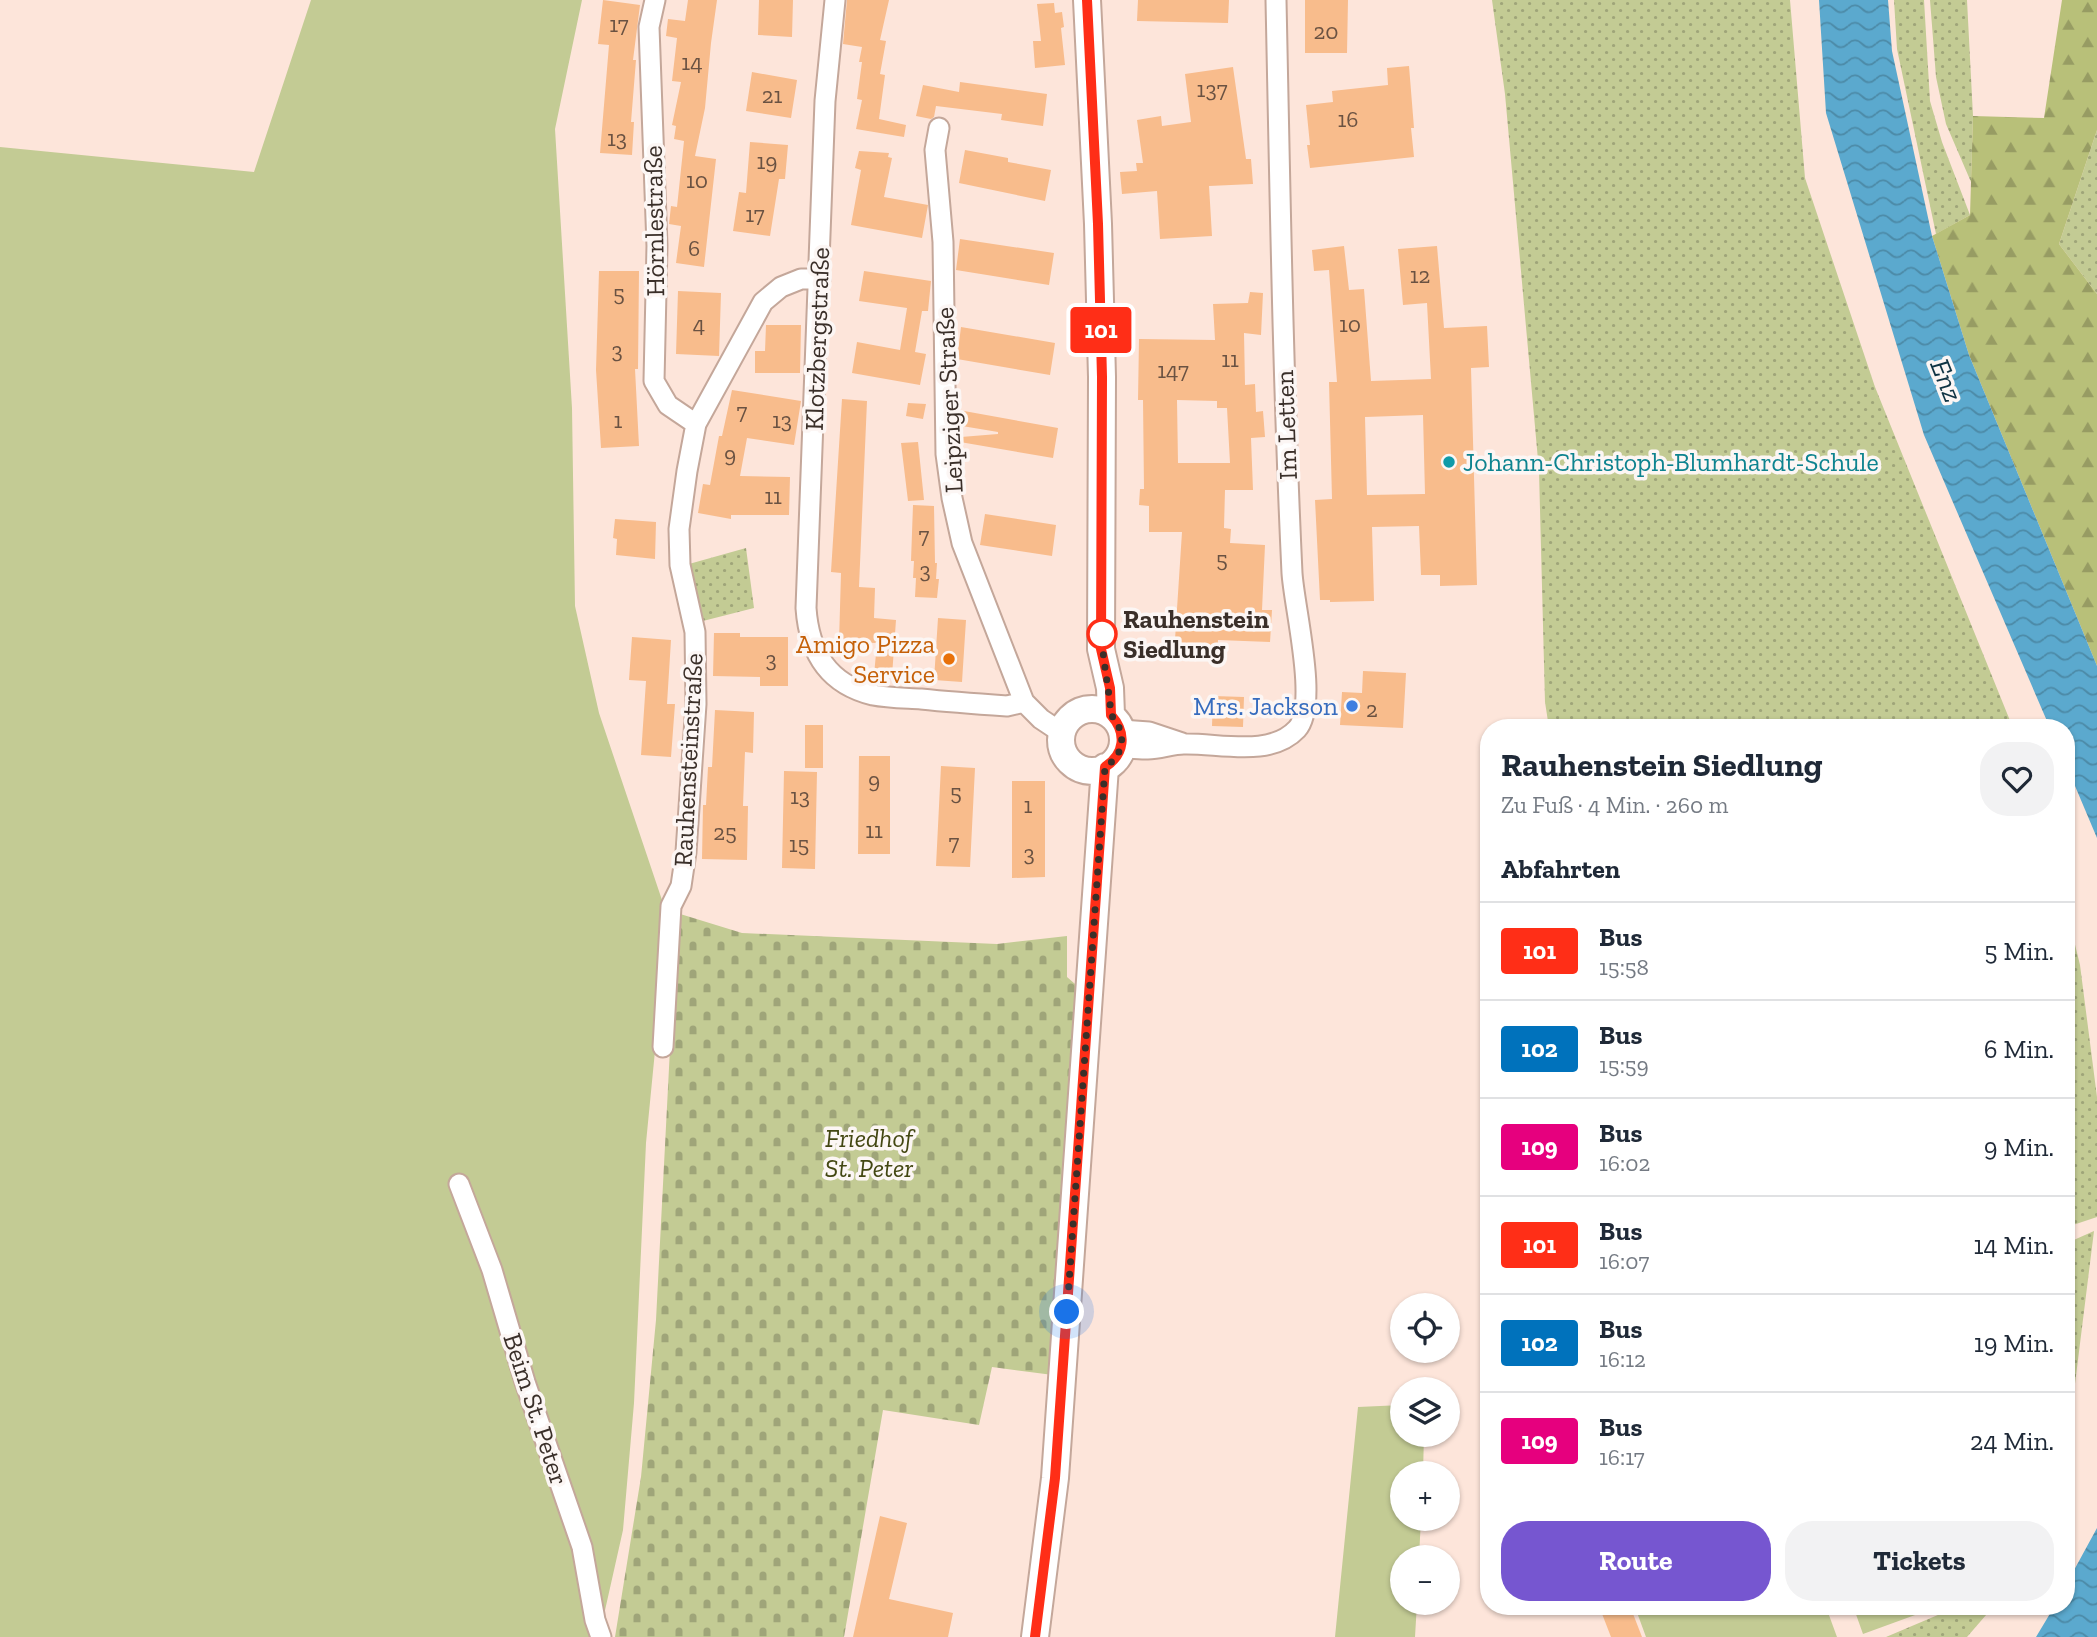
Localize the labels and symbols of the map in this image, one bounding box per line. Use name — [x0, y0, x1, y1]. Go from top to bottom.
house number: 17 — [609, 10, 629, 38]
house number: 20 — [1313, 17, 1339, 45]
house number: 14 — [681, 48, 703, 76]
house number: 137 — [1197, 75, 1228, 103]
house number: 21 — [762, 81, 782, 109]
house number: 16 — [1337, 105, 1359, 133]
house number: 13 — [607, 124, 627, 152]
street label: Hörnlestraße — [637, 145, 671, 297]
house number: 19 — [756, 147, 778, 175]
house number: 10 — [686, 166, 708, 194]
house number: 17 — [745, 200, 765, 228]
house number: 6 — [688, 234, 700, 262]
street label: Klotzbergstraße — [798, 247, 836, 431]
house number: 12 — [1410, 261, 1430, 289]
house number: 5 — [613, 279, 625, 307]
street label: Leipziger Straße — [928, 306, 970, 494]
line badge: 101 — [1061, 307, 1141, 353]
house number: 4 — [693, 310, 705, 338]
house number: 10 — [1339, 310, 1361, 338]
house number: 3 — [611, 336, 623, 364]
house number: 11 — [1221, 345, 1239, 373]
water label: Enz — [1923, 354, 1970, 406]
house number: 147 — [1157, 356, 1189, 384]
street label: Im Letten — [1268, 370, 1304, 480]
house number: 7 — [737, 397, 748, 425]
house number: 1 — [614, 406, 623, 434]
house number: 13 — [772, 406, 792, 434]
house number: 9 — [724, 440, 736, 468]
place label: Johann-Christoph-Blumhardt-Schule — [1463, 446, 1879, 478]
marker: Johann-Christoph-Blumhardt-Schule — [1441, 454, 1457, 470]
house number: 11 — [764, 482, 782, 510]
house number: 7 — [919, 521, 930, 549]
house number: 5 — [1216, 545, 1228, 573]
house number: 3 — [919, 556, 931, 584]
place label: Rauhenstein Siedlung — [1123, 603, 1270, 665]
marker: Rauhenstein Siedlung — [1087, 619, 1117, 649]
place label: Amigo Pizza Service — [796, 628, 935, 690]
house number: 3 — [765, 645, 777, 673]
marker: Amigo Pizza Service — [941, 651, 957, 667]
street label: Rauhensteinstraße — [666, 652, 710, 868]
place label: Mrs. Jackson — [1193, 690, 1338, 722]
house number: 2 — [1366, 695, 1378, 723]
marker: Mrs. Jackson — [1344, 698, 1360, 714]
house number: 9 — [868, 766, 880, 794]
house number: 5 — [950, 778, 962, 806]
house number: 13 — [790, 782, 810, 810]
house number: 1 — [1024, 791, 1033, 819]
house number: 11 — [865, 816, 883, 844]
house number: 25 — [713, 818, 737, 846]
house number: 7 — [949, 828, 960, 856]
house number: 15 — [789, 830, 809, 858]
house number: 3 — [1023, 839, 1035, 867]
park label: Friedhof St. Peter — [825, 1122, 916, 1184]
your location — [1049, 1294, 1084, 1329]
street label: Beim St. Peter — [496, 1329, 576, 1489]

